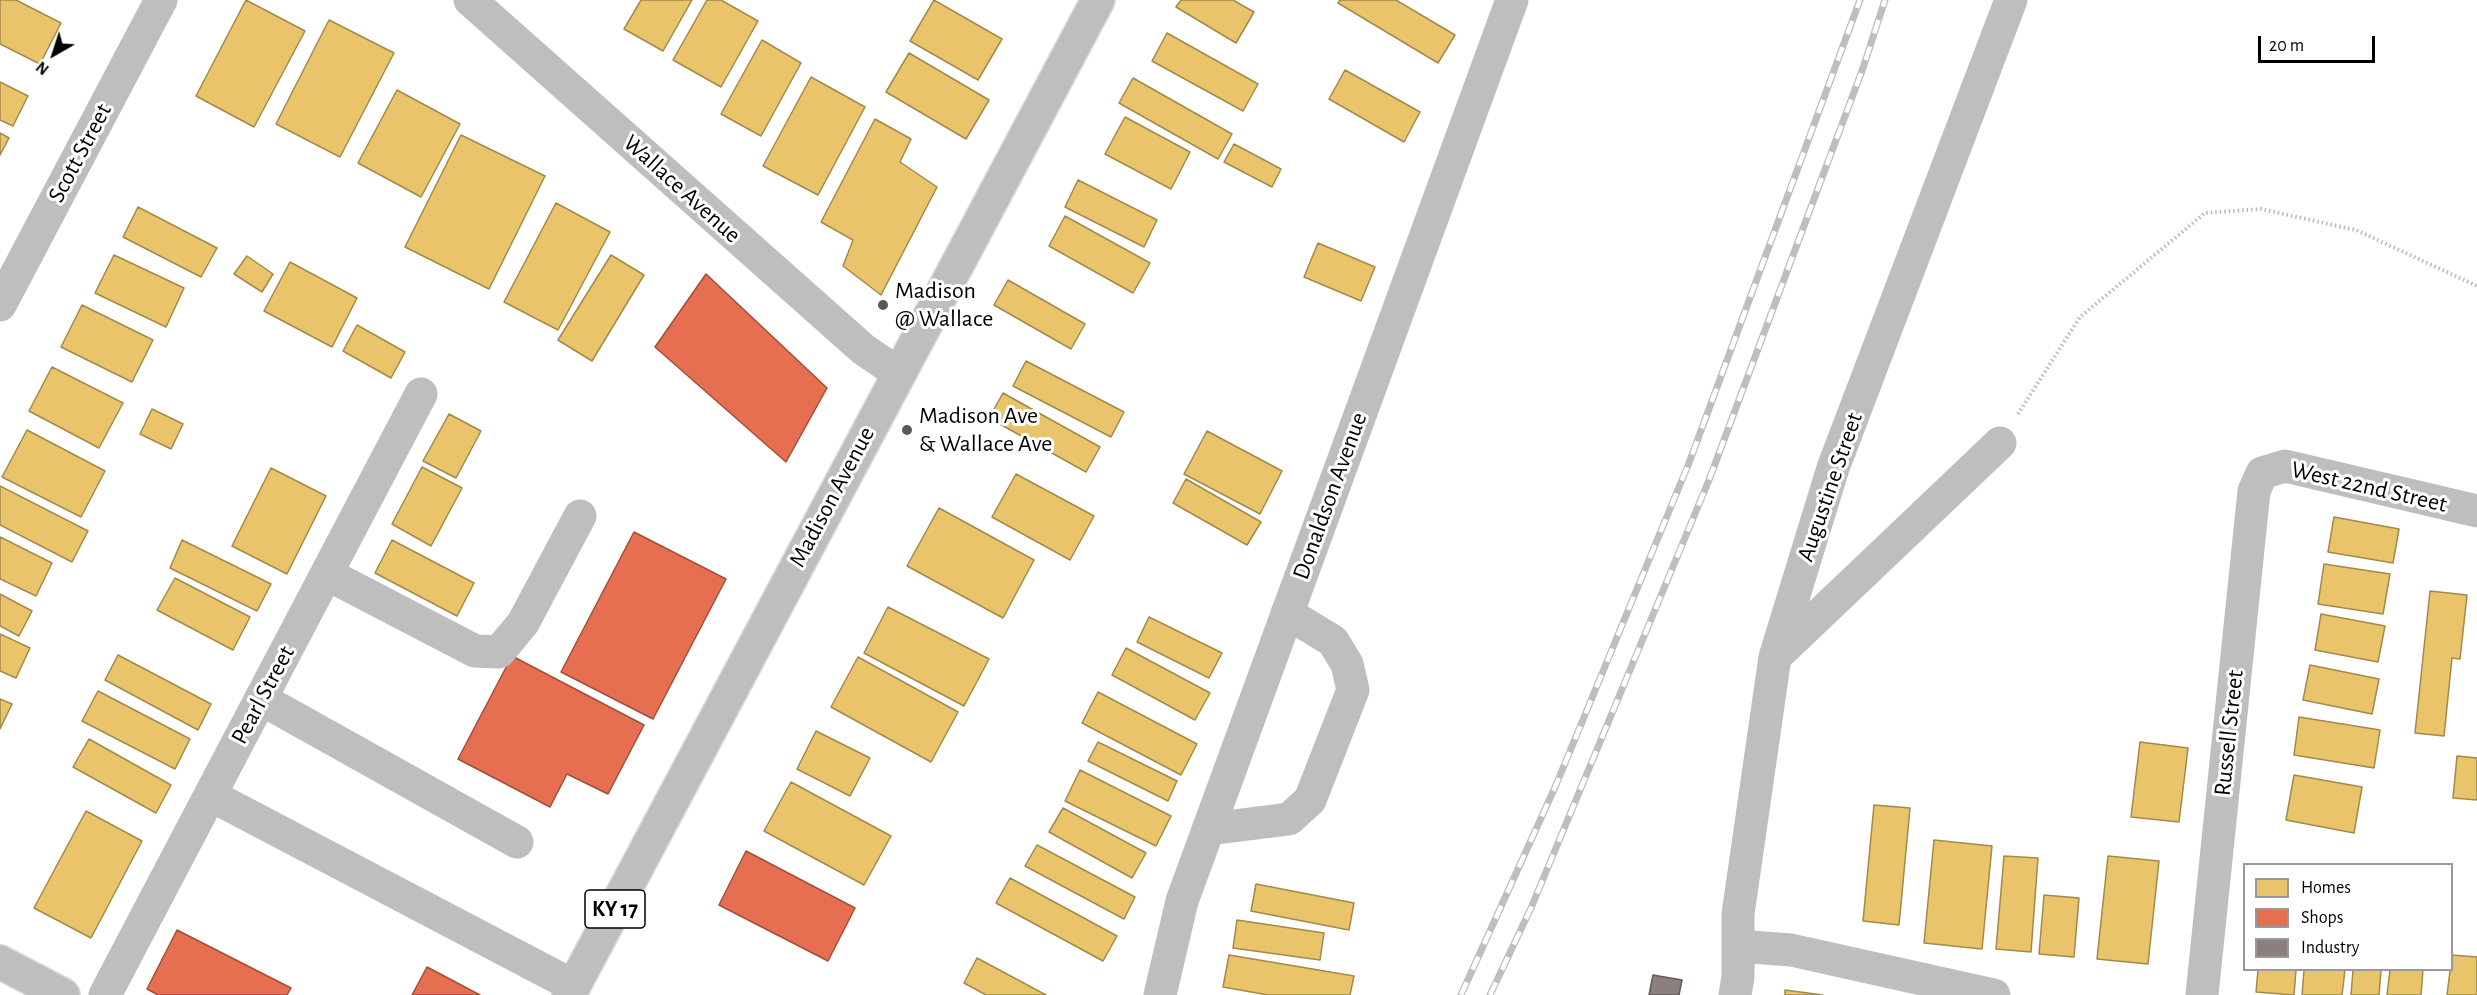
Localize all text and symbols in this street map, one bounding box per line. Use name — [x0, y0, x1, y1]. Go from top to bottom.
north arrow — [24, 24, 84, 84]
scale bar — [2261, 24, 2378, 62]
text: 20 m — [2269, 37, 2304, 55]
text: N — [33, 58, 52, 78]
street label: Scott Street — [42, 99, 118, 207]
street label: Wallace Avenue — [617, 129, 747, 249]
place label: Madison @ Wallace — [895, 277, 993, 333]
marker: Madison @ Wallace — [876, 298, 890, 312]
place label: Madison Ave & Wallace Ave — [919, 402, 1052, 458]
street label: Donaldson Avenue — [1286, 409, 1374, 583]
street label: Augustine Street — [1791, 409, 1869, 565]
street label: Madison Avenue — [783, 422, 881, 572]
marker: Madison Ave & Wallace Ave — [900, 423, 914, 437]
street label: West 22nd Street — [2288, 455, 2450, 519]
street label: Pearl Street — [225, 641, 301, 749]
street label: Russell Street — [2208, 669, 2250, 797]
legend — [2243, 863, 2453, 971]
text: Homes — [2301, 879, 2351, 897]
road number: KY 17 — [585, 890, 645, 928]
text: Shops — [2301, 909, 2343, 927]
text: Industry — [2301, 939, 2360, 957]

